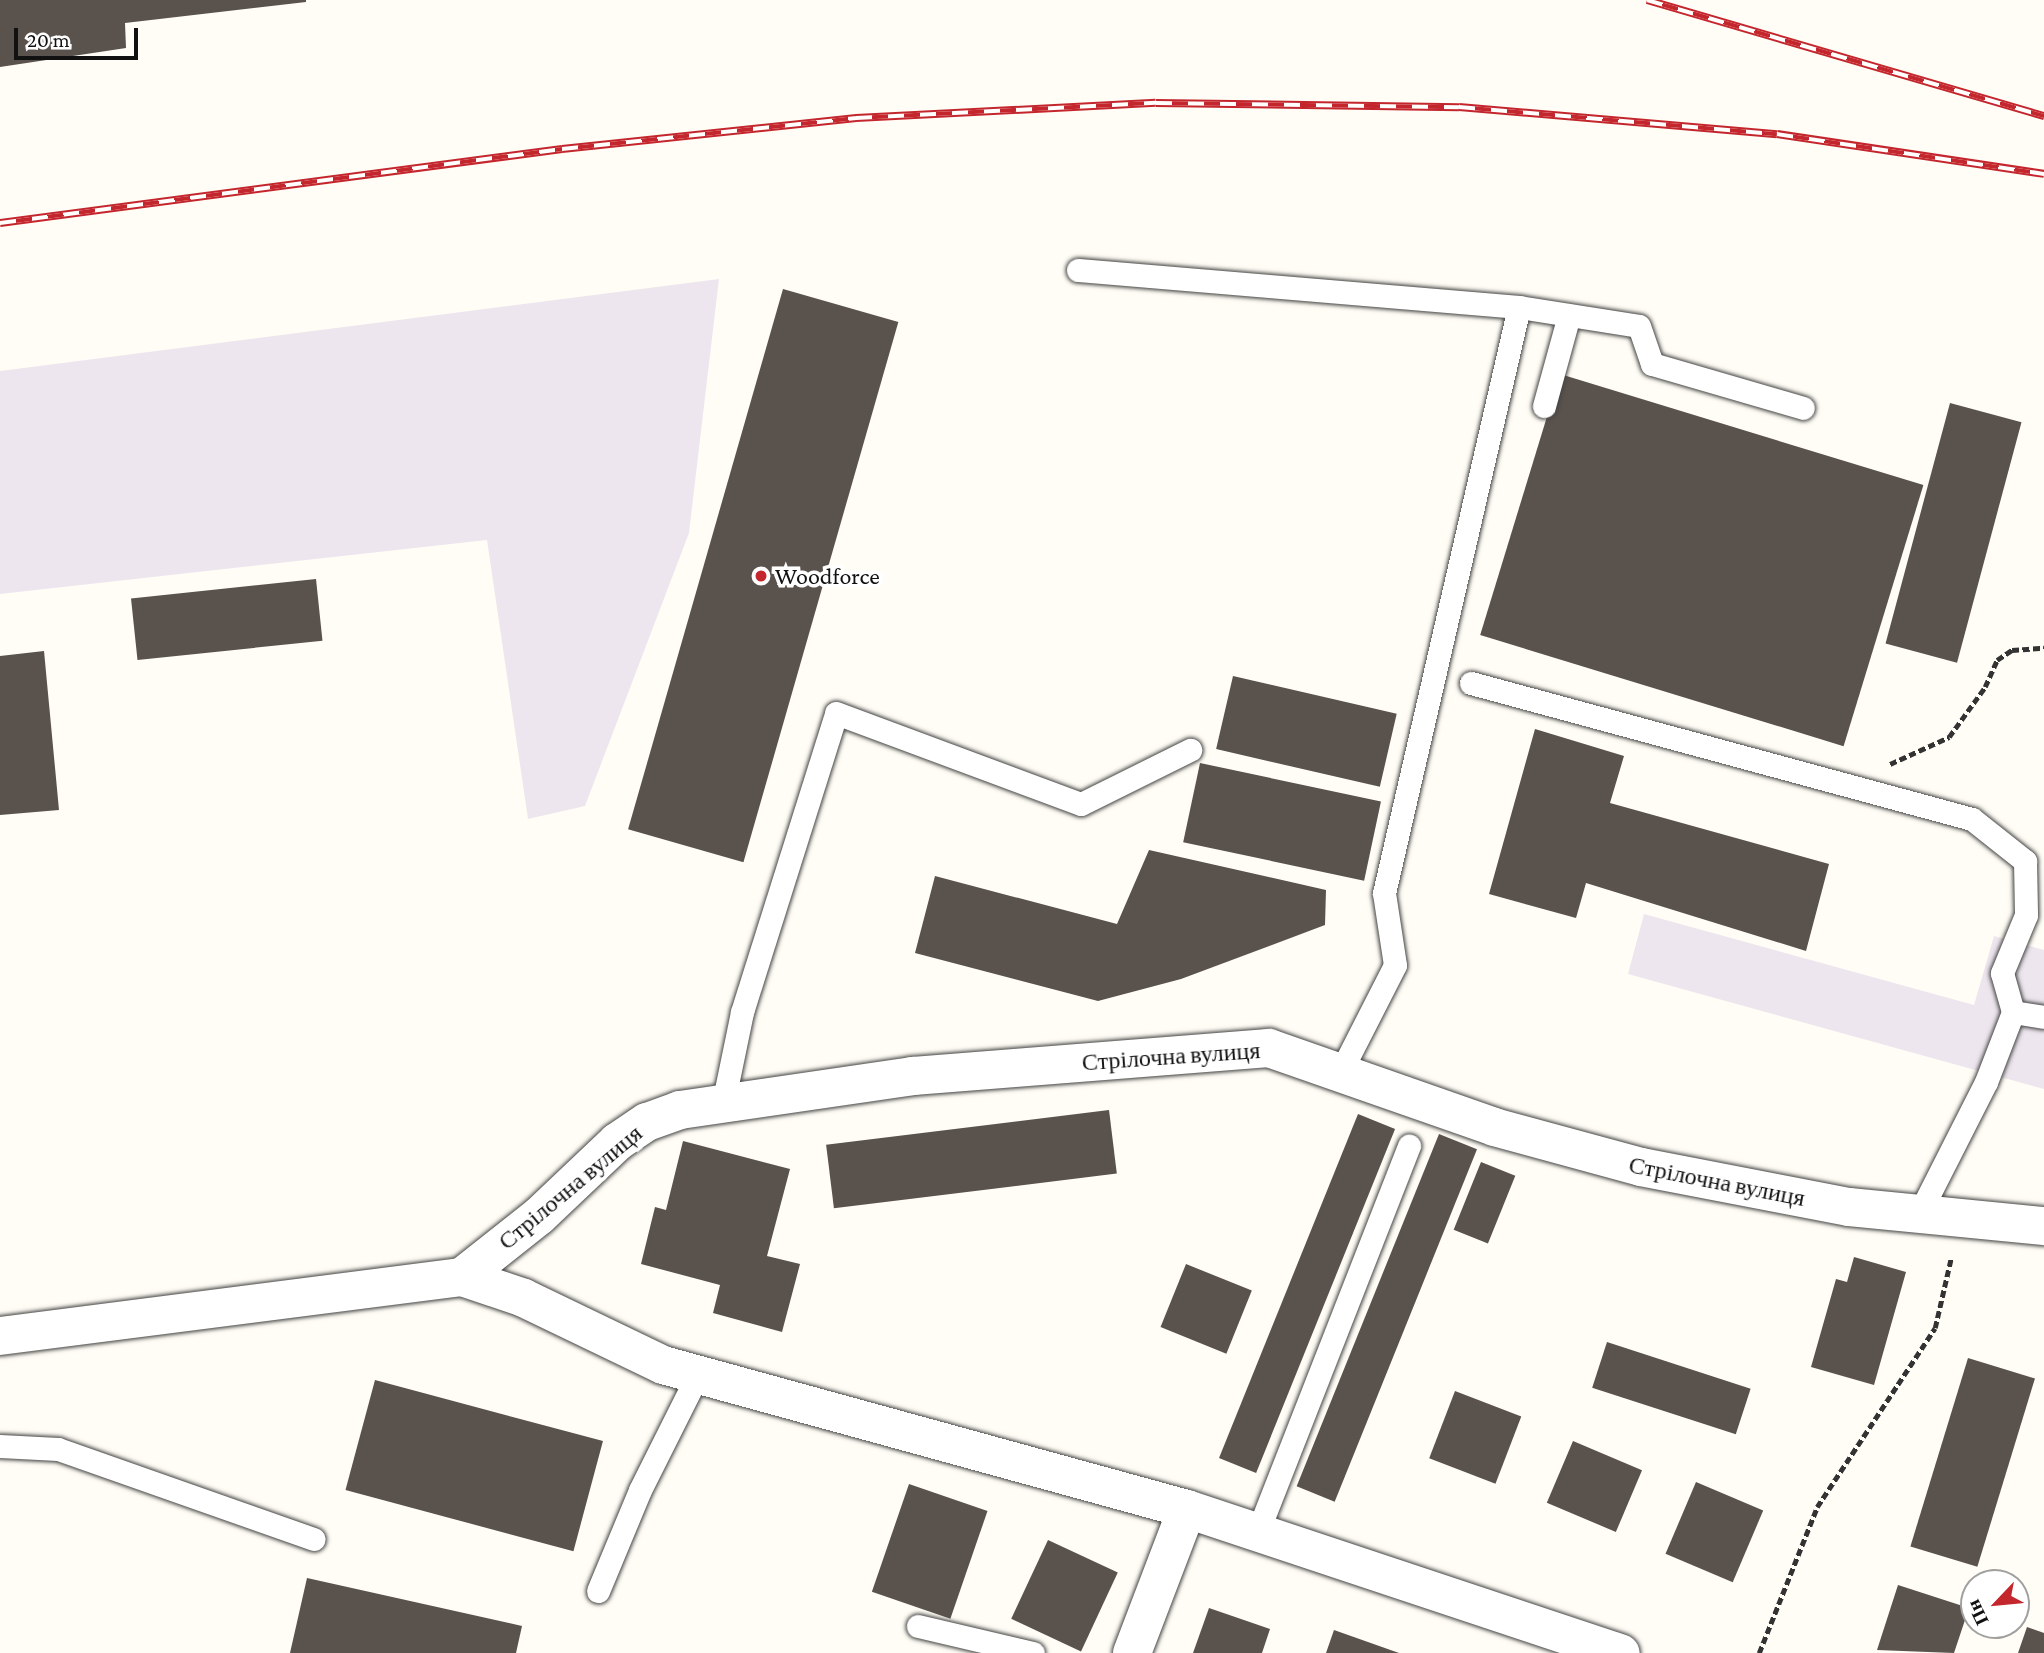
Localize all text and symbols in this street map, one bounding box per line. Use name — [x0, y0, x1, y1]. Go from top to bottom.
scale bar — [18, 14, 142, 58]
text: 20 m — [27, 28, 70, 52]
place label: Woodforce — [775, 562, 880, 590]
marker: Woodforce — [753, 568, 769, 584]
street label: Стрілочна вулиця — [1081, 1035, 1261, 1077]
street label: Стрілочна вулиця — [492, 1119, 648, 1255]
street label: Стрілочна вулиця — [1627, 1150, 1807, 1212]
north arrow — [1960, 1569, 2030, 1639]
text: Пн — [1962, 1596, 1993, 1629]

